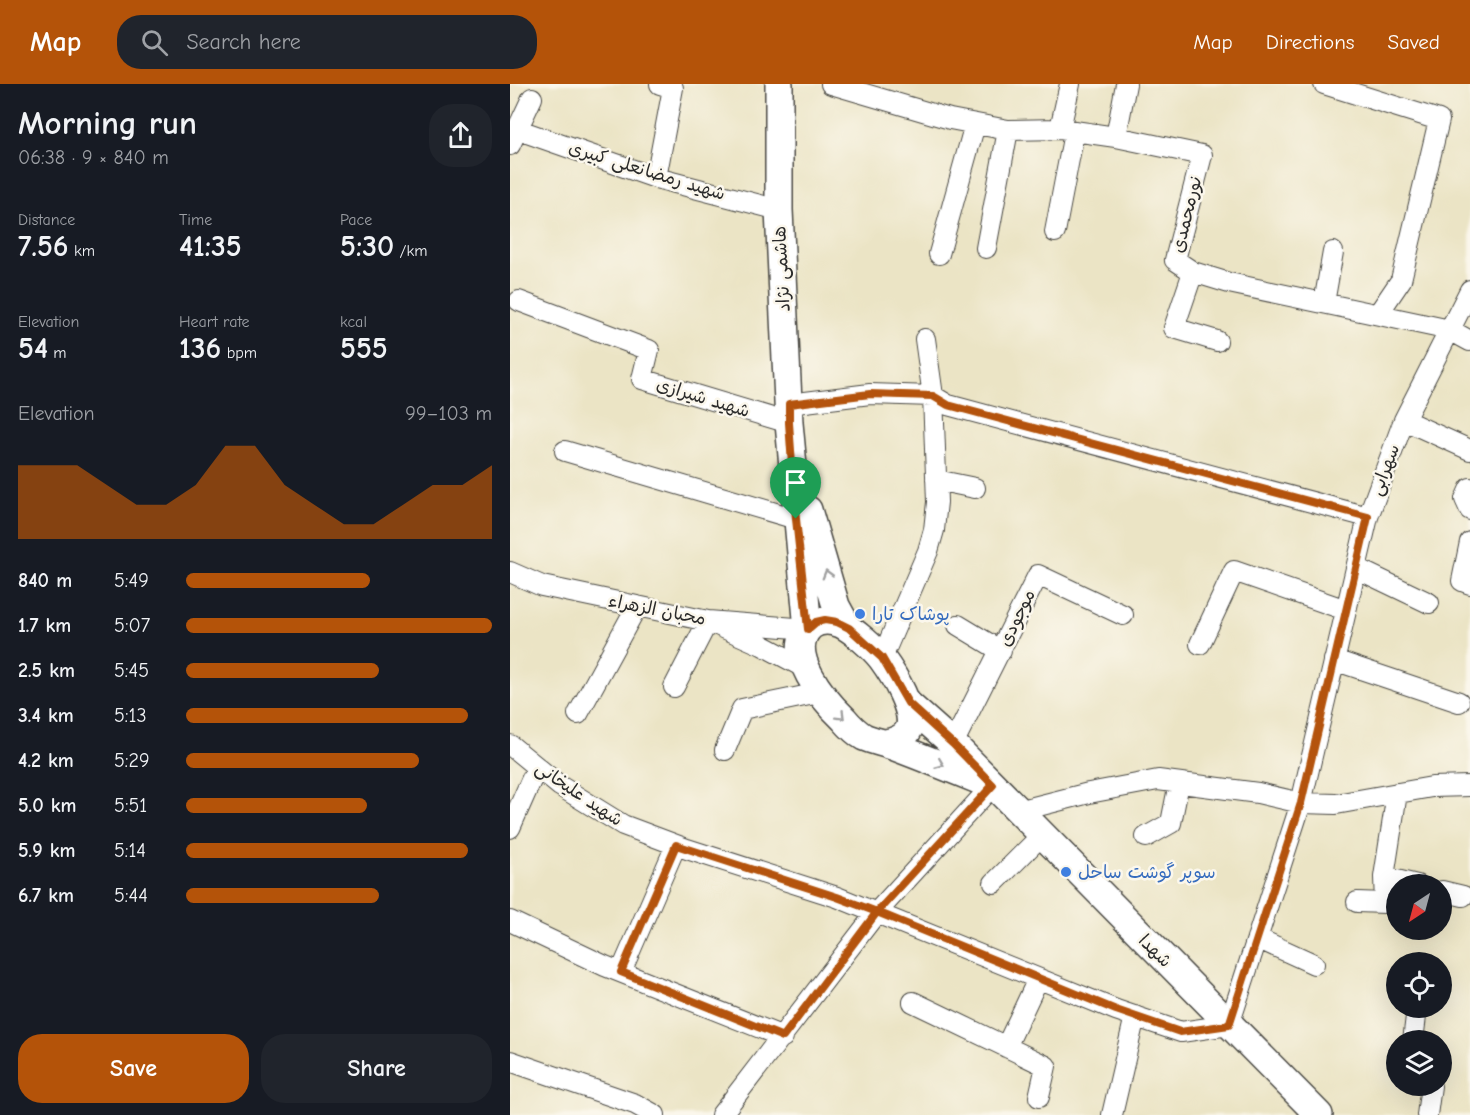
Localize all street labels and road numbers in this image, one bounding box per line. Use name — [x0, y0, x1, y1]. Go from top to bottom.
street label: شهید رمضانعلی کبیری — [566, 137, 728, 205]
street label: نورمحمدی — [1167, 173, 1207, 255]
street label: هاشمی نژاد — [769, 226, 795, 312]
street label: شهید شیرازی — [654, 374, 752, 422]
street label: سهرابی — [1366, 441, 1404, 499]
street label: موجودی — [994, 586, 1040, 650]
street label: محبان الزهراء — [606, 590, 708, 630]
street label: شهید علیخانی — [532, 757, 626, 831]
street label: شهدا — [1134, 930, 1176, 972]

